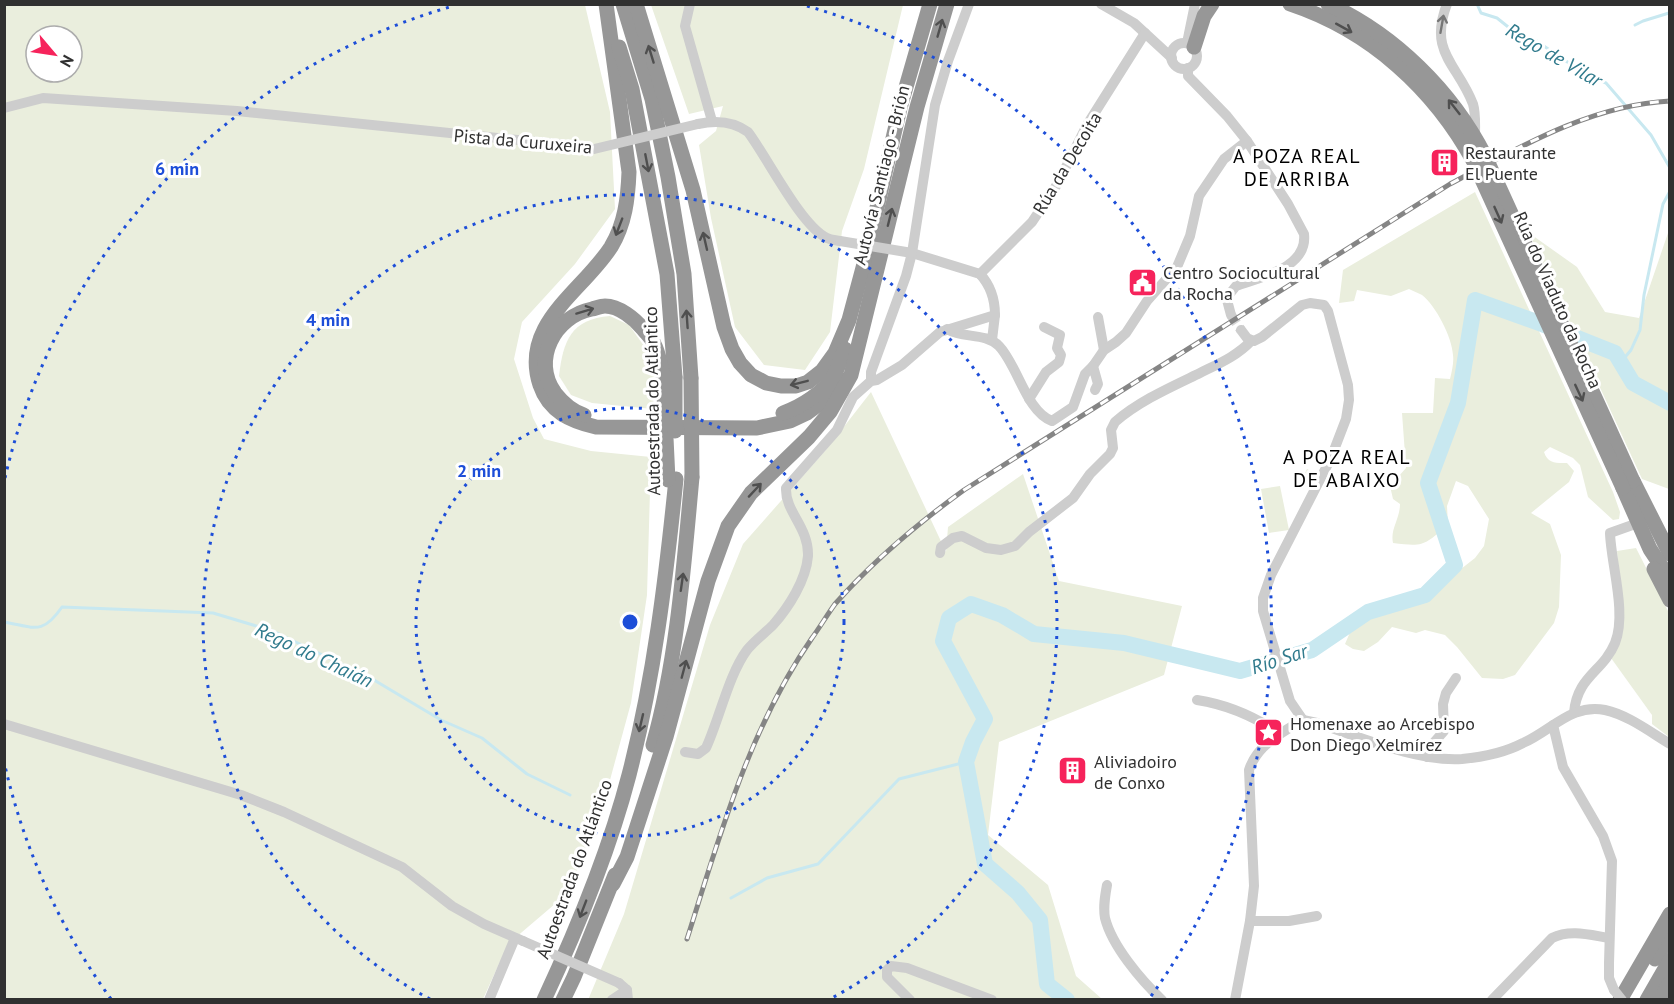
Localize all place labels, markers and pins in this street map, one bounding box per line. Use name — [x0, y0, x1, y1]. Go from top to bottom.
place label: Restaurante El Puente — [1465, 141, 1556, 185]
building icon: Restaurante El Puente — [1428, 146, 1460, 178]
place label: Centro Sociocultural da Rocha — [1163, 261, 1320, 305]
public building icon: Centro Sociocultural da Rocha — [1126, 266, 1158, 298]
centre of rings — [620, 612, 640, 632]
place label: Homenaxe ao Arcebispo Don Diego Xelmírez — [1290, 712, 1475, 756]
place icon: Homenaxe ao Arcebispo Don Diego Xelmírez — [1253, 717, 1285, 749]
place label: Aliviadoiro de Conxo — [1094, 750, 1177, 794]
building icon: Aliviadoiro de Conxo — [1057, 755, 1089, 787]

